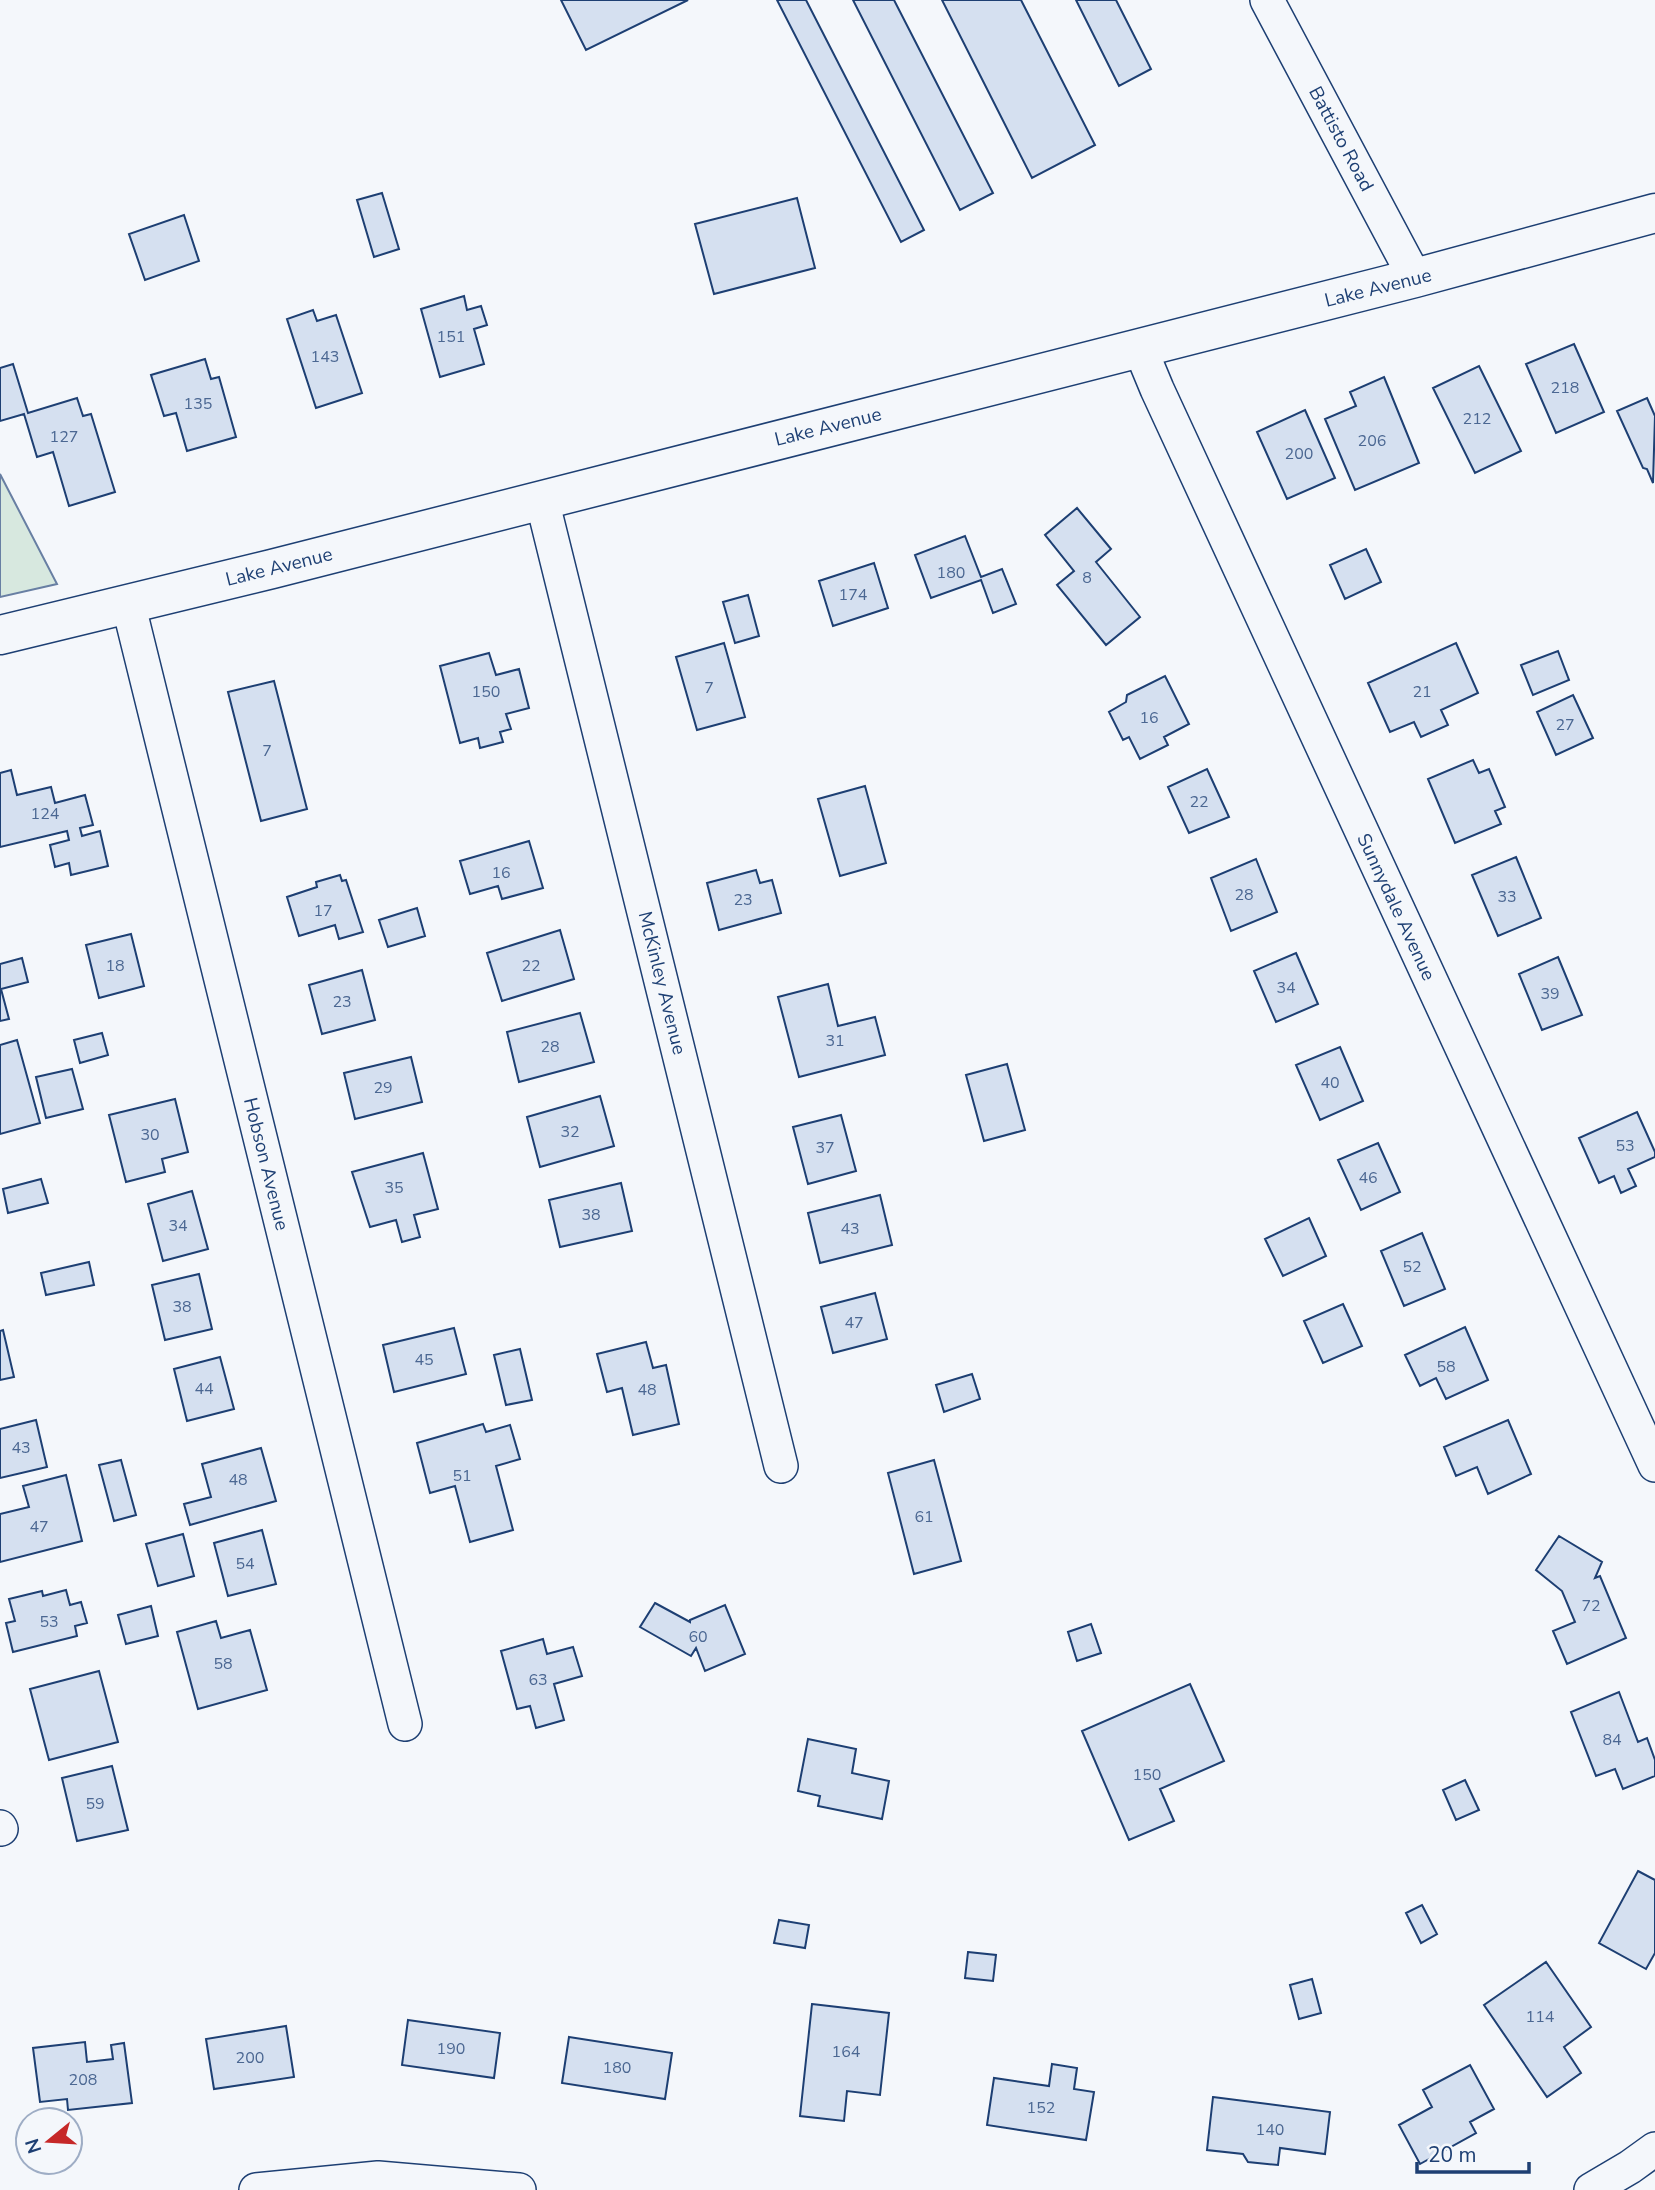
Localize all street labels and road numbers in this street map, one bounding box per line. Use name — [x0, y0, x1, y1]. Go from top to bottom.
street label: Battisto Road — [1302, 82, 1380, 196]
street label: Lake Avenue — [1322, 262, 1434, 314]
street label: Lake Avenue — [772, 401, 884, 453]
street label: Lake Avenue — [223, 541, 335, 593]
street label: Sunnydale Avenue — [1350, 829, 1442, 985]
street label: McKinley Avenue — [632, 909, 692, 1057]
street label: Hobson Avenue — [237, 1095, 295, 1233]

